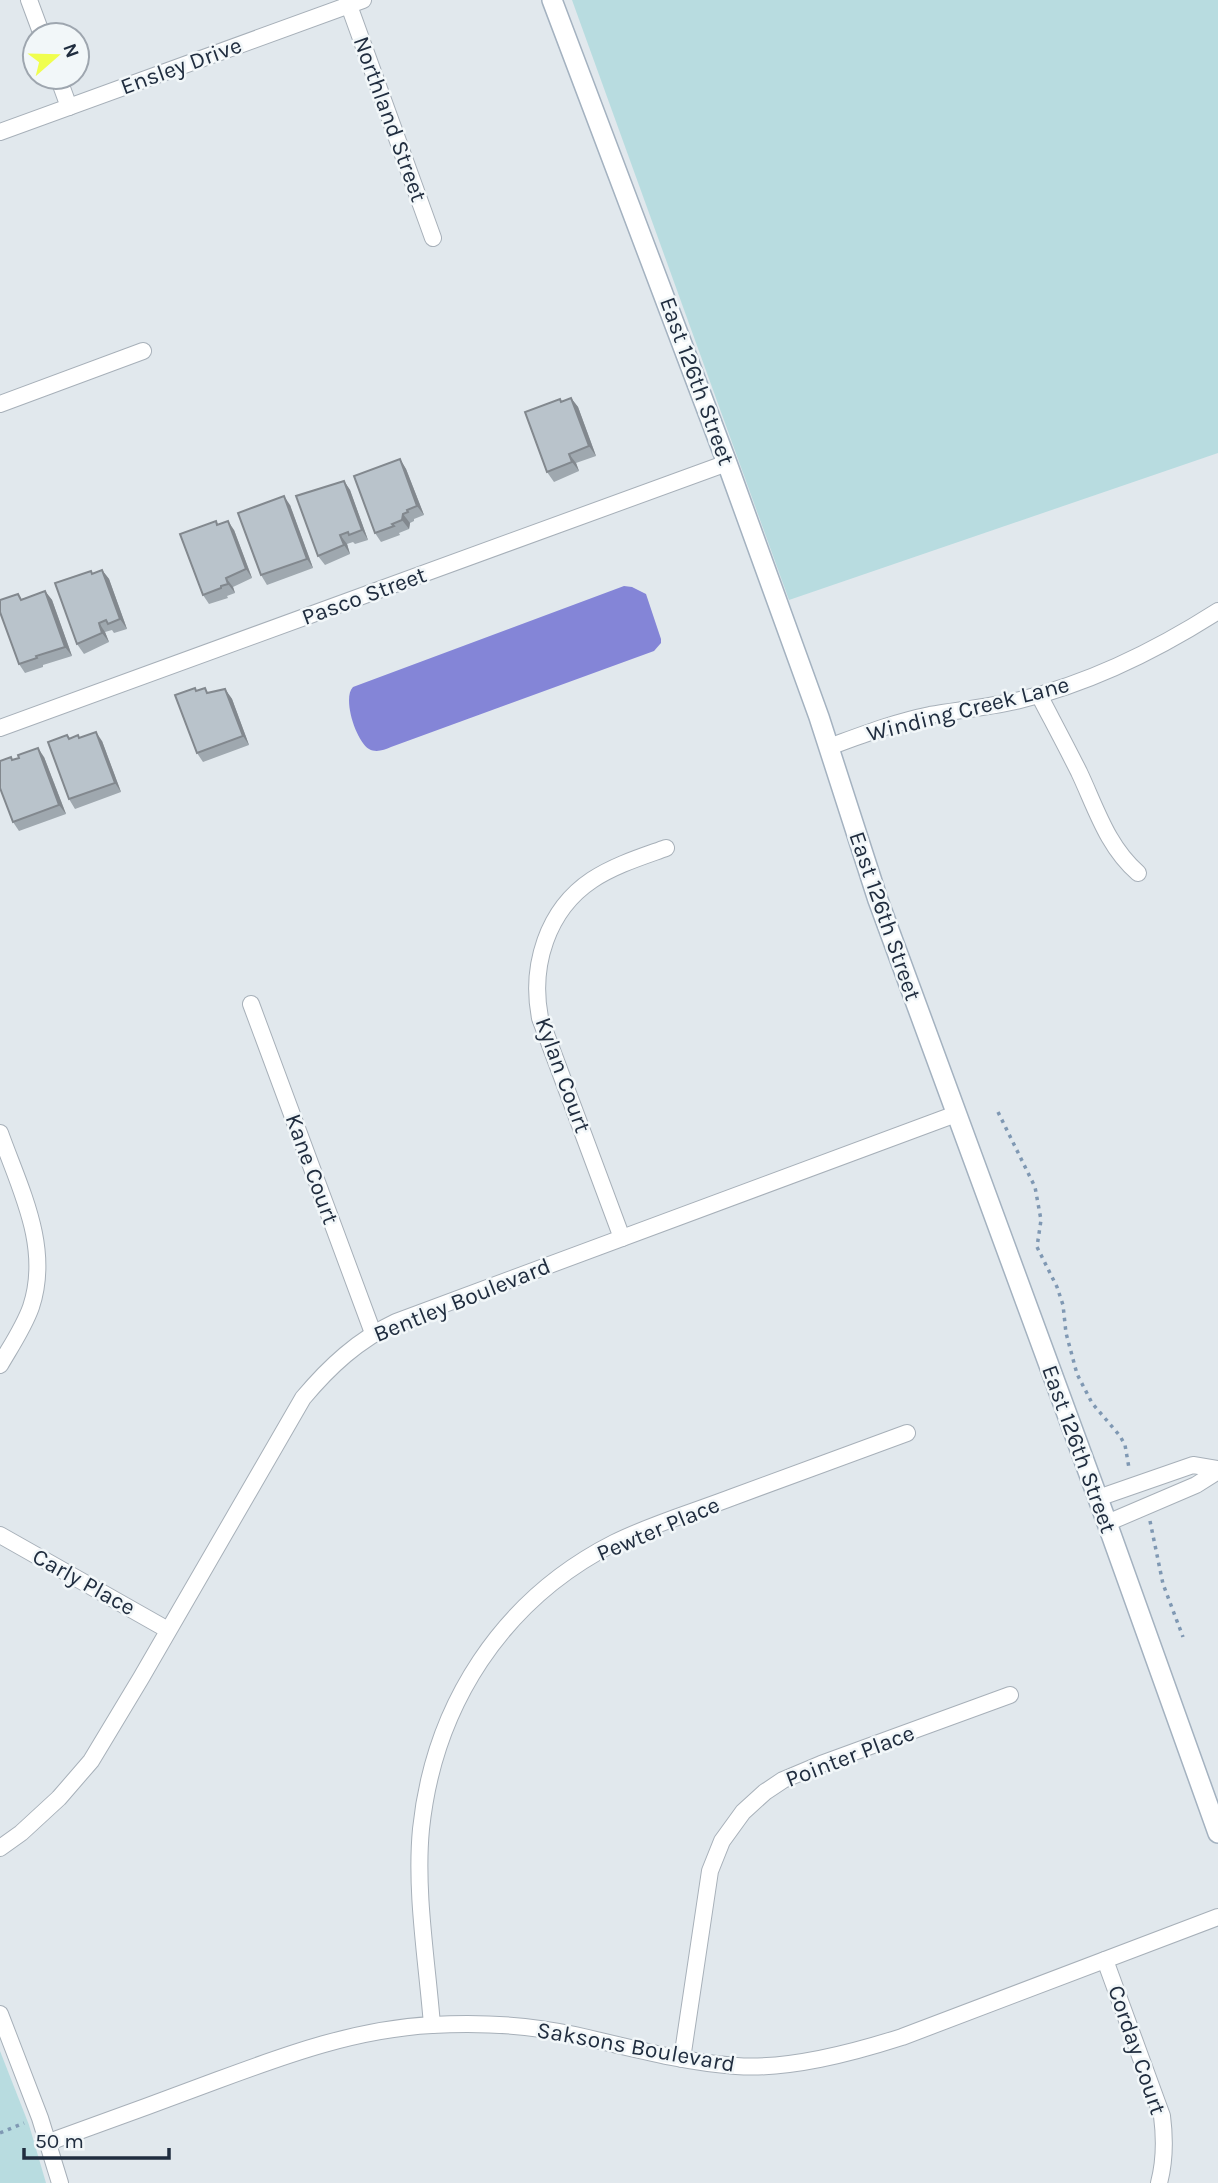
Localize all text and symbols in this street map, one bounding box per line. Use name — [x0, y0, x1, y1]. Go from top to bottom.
north arrow — [21, 21, 91, 91]
street label: Ensley Drive — [117, 32, 245, 100]
street label: Northland Street — [347, 32, 433, 206]
text: N — [58, 40, 84, 61]
street label: East 126th Street — [654, 293, 740, 469]
street label: Pasco Street — [298, 561, 430, 631]
street label: Winding Creek Lane — [864, 671, 1072, 747]
street label: East 126th Street — [843, 828, 927, 1004]
street label: Kylan Court — [530, 1014, 596, 1137]
street label: Kane Court — [280, 1110, 345, 1228]
street label: Bentley Boulevard — [370, 1252, 554, 1348]
street label: East 126th Street — [1036, 1361, 1122, 1537]
street label: Pewter Place — [592, 1491, 724, 1567]
street label: Carly Place — [28, 1543, 140, 1621]
street label: Pointer Place — [782, 1719, 918, 1793]
street label: Corday Court — [1102, 1982, 1172, 2119]
street label: Saksons Boulevard — [535, 2016, 737, 2078]
scale bar — [24, 2116, 170, 2160]
text: 50 m — [35, 2129, 84, 2153]

